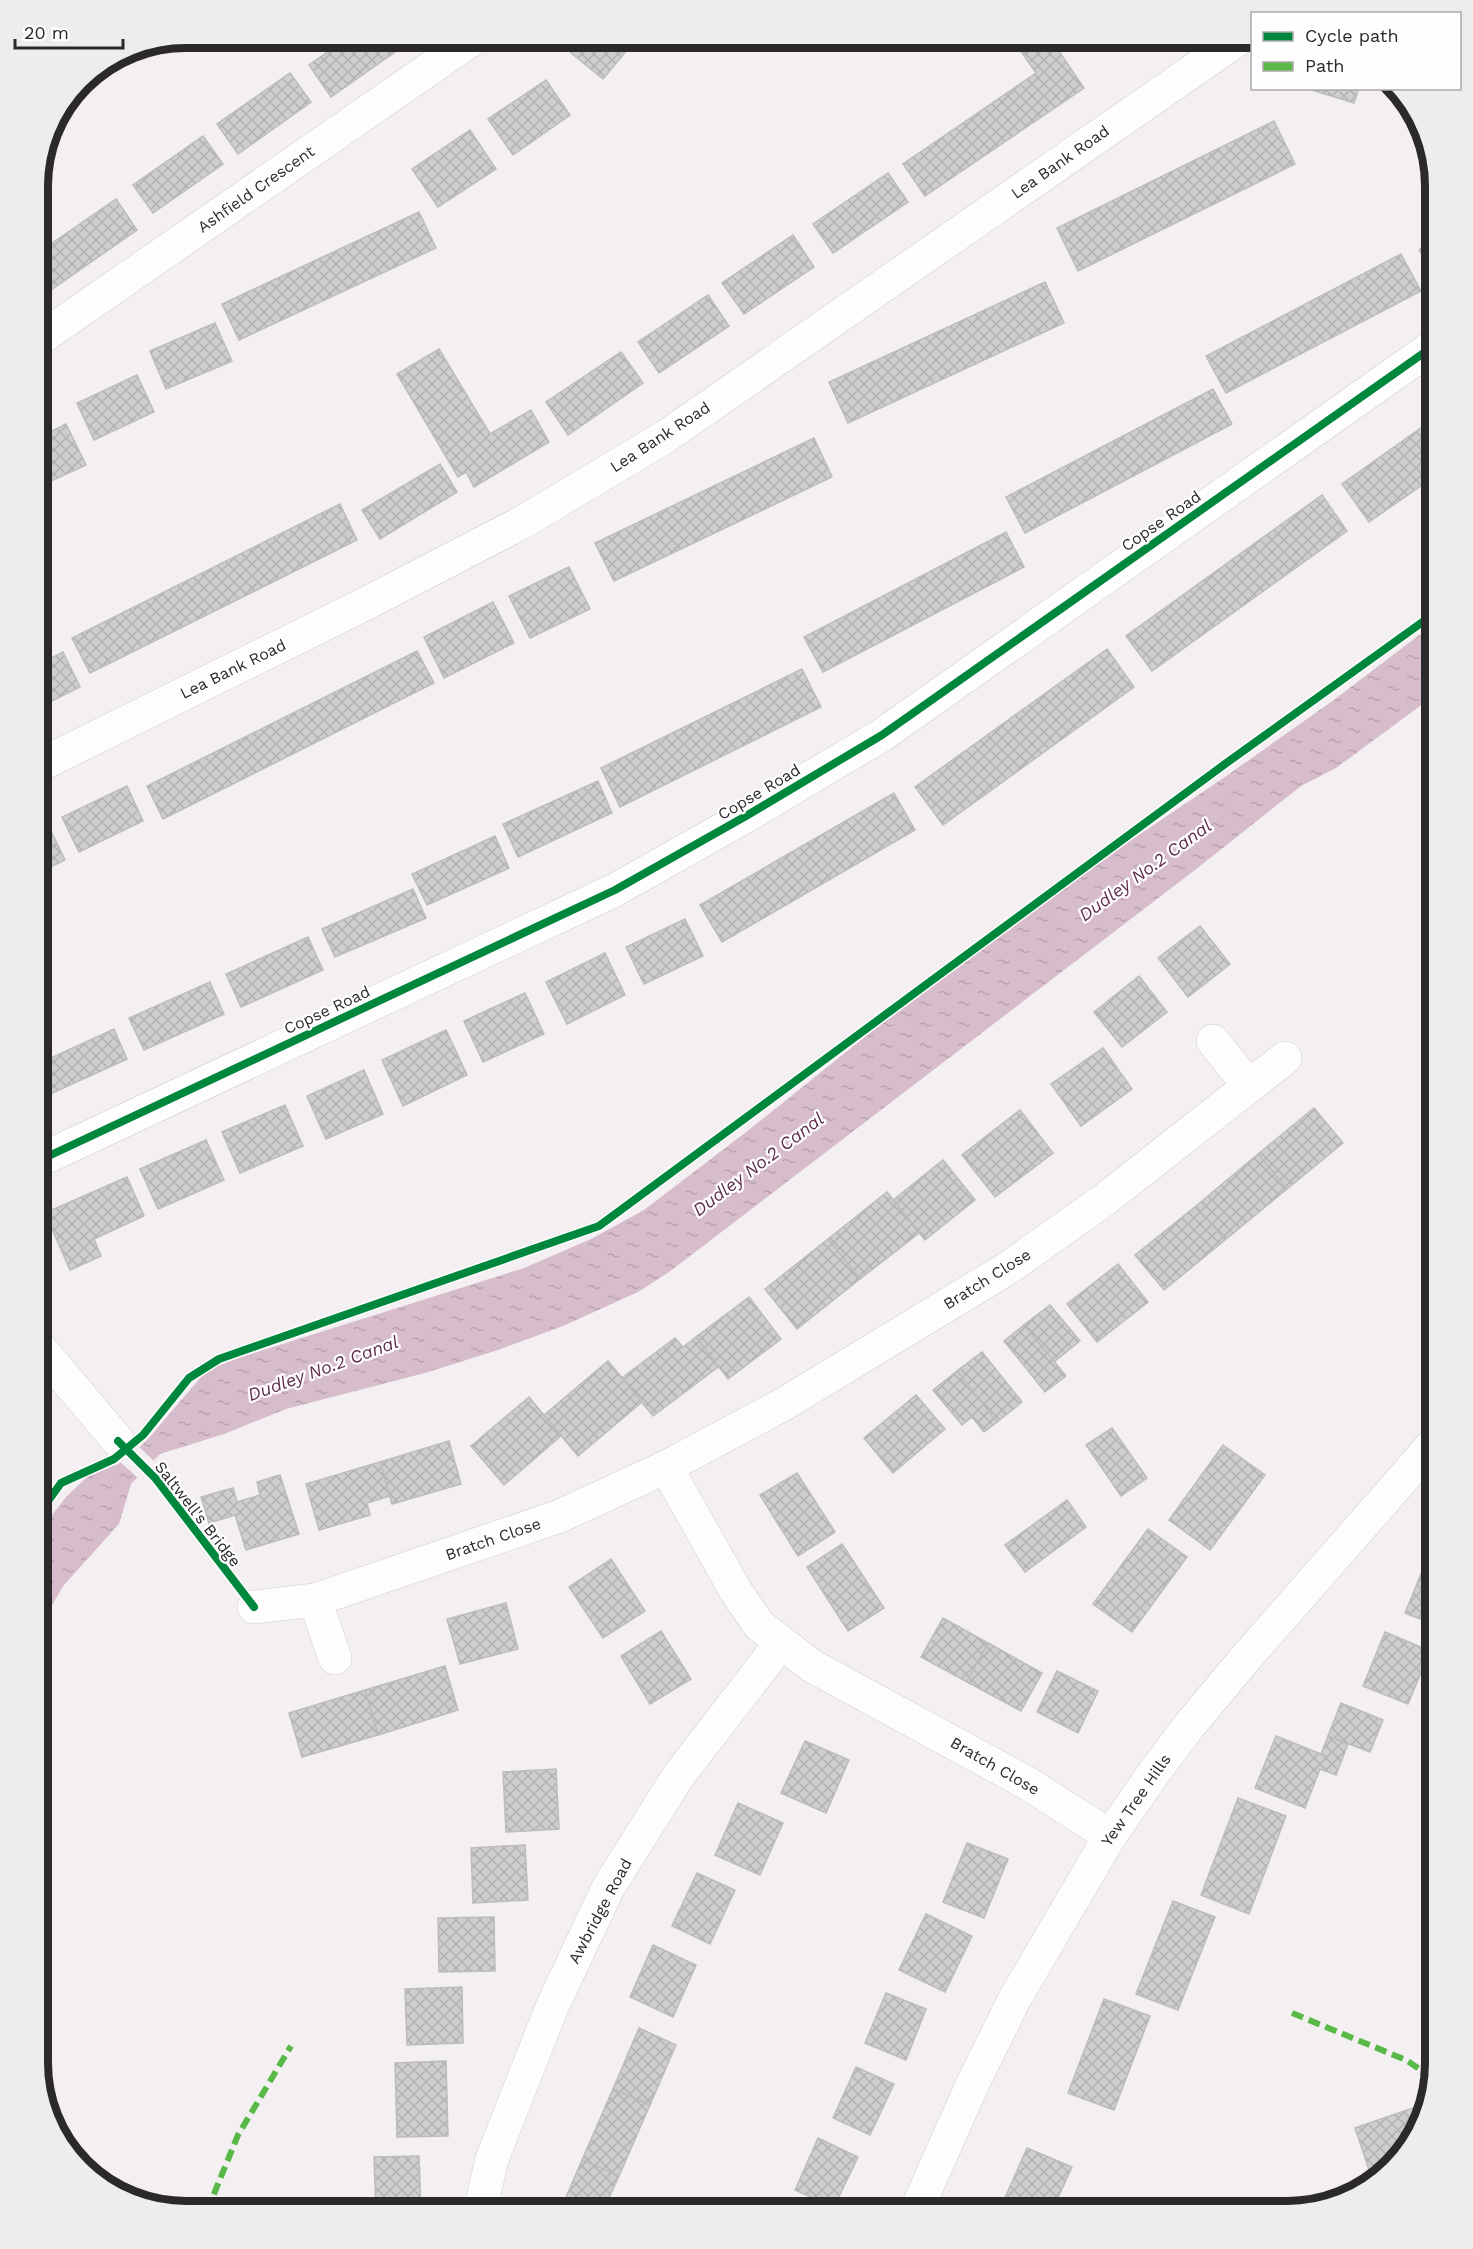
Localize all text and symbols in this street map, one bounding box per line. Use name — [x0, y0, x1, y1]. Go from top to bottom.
scale bar — [15, 12, 123, 50]
legend — [1251, 12, 1461, 90]
text: 20 m — [24, 22, 69, 43]
text: Cycle path — [1305, 25, 1399, 46]
text: Path — [1305, 55, 1345, 76]
street label: Lea Bank Road — [1007, 121, 1113, 203]
street label: Ashfield Crescent — [194, 141, 318, 236]
street label: Lea Bank Road — [606, 398, 714, 476]
street label: Copse Road — [1118, 487, 1204, 555]
street label: Lea Bank Road — [177, 635, 289, 703]
street label: Copse Road — [714, 760, 804, 824]
water label: Dudley No.2 Canal — [1075, 815, 1215, 925]
street label: Copse Road — [281, 982, 373, 1038]
water label: Dudley No.2 Canal — [688, 1108, 828, 1220]
street label: Bratch Close — [940, 1245, 1034, 1313]
water label: Dudley No.2 Canal — [245, 1331, 401, 1405]
street label: Saltwell's Bridge — [151, 1457, 245, 1571]
street label: Bratch Close — [443, 1514, 543, 1564]
street label: Bratch Close — [947, 1733, 1043, 1799]
street label: Yew Tree Hills — [1097, 1750, 1175, 1850]
street label: Awbridge Road — [564, 1855, 636, 1967]

